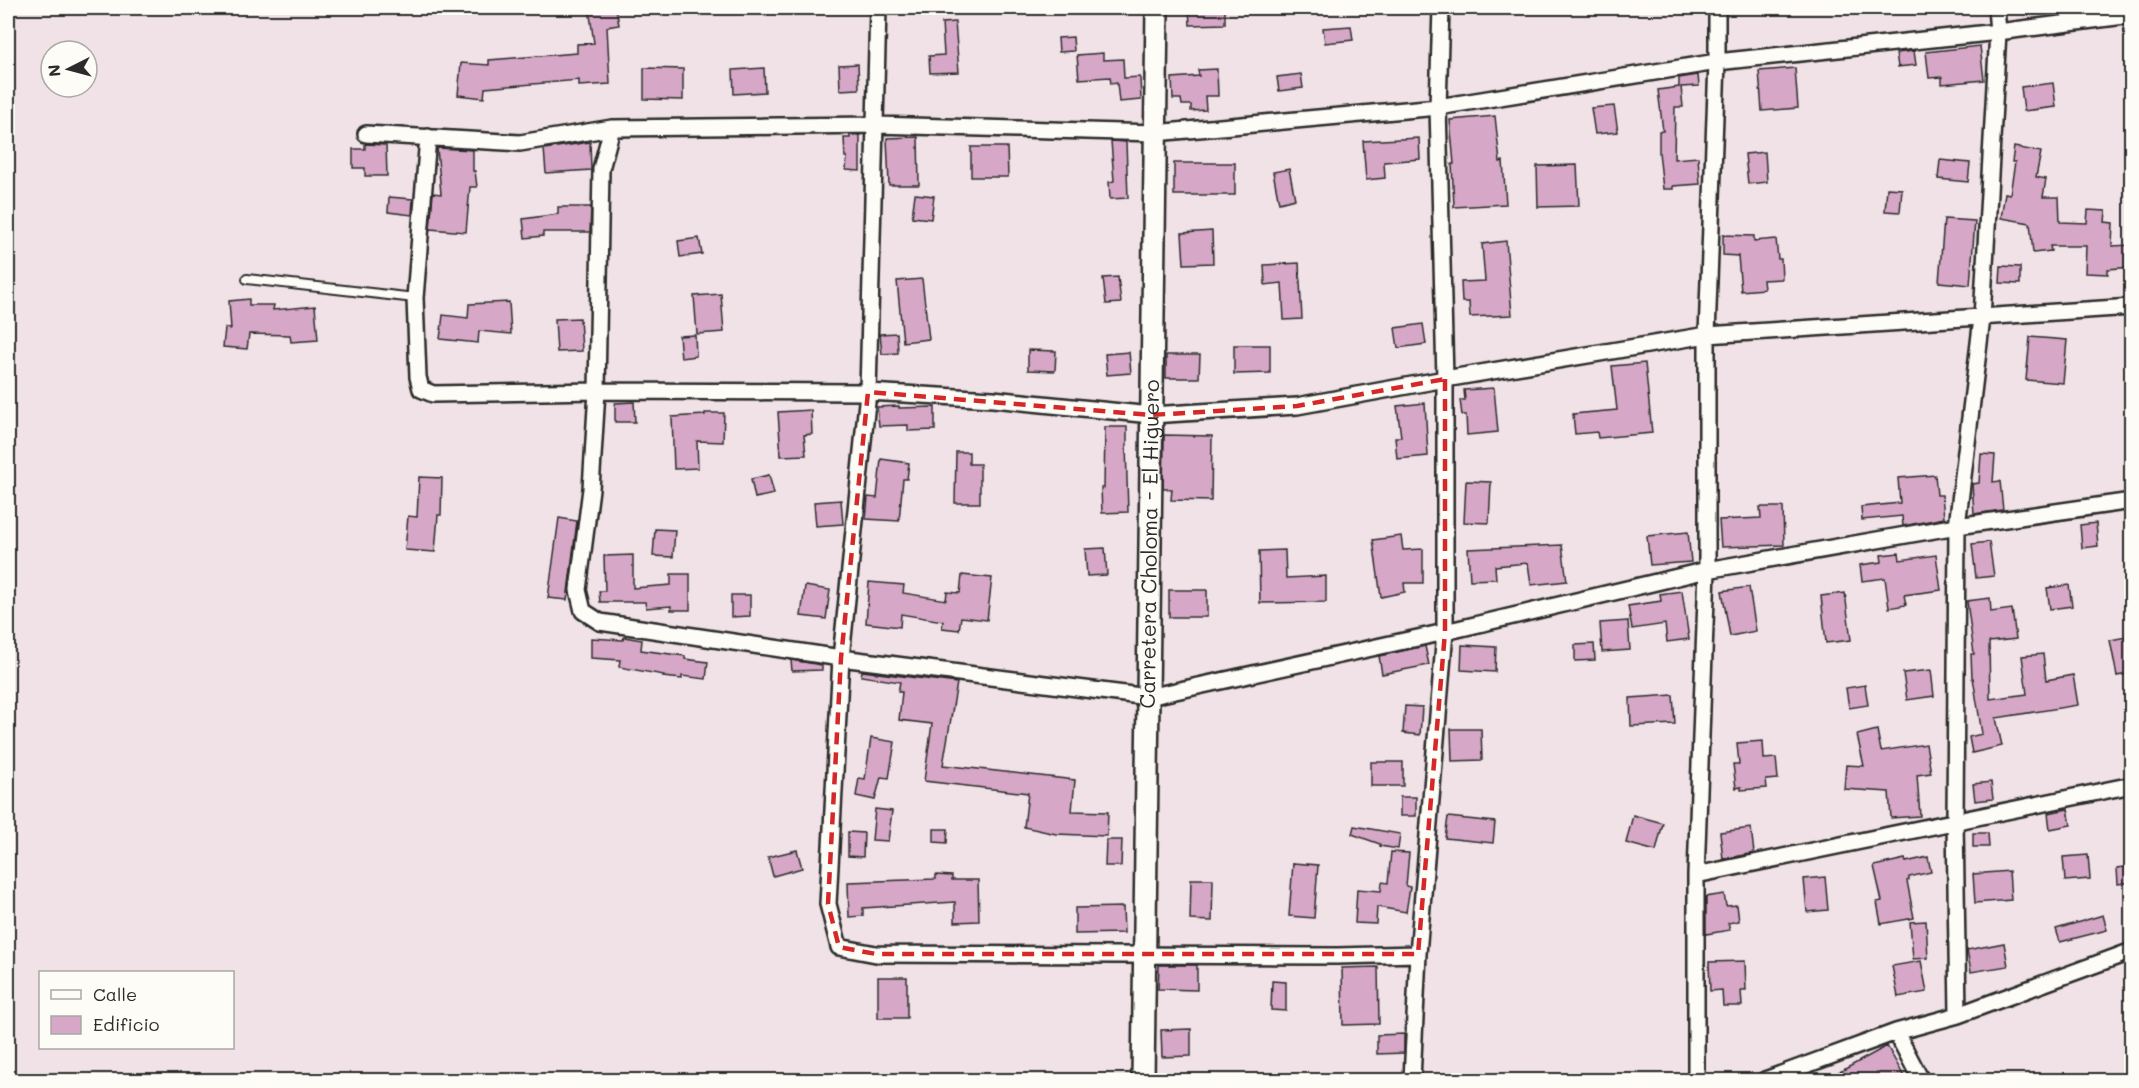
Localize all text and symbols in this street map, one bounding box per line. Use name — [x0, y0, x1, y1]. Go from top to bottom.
north arrow — [39, 39, 99, 99]
text: N — [43, 63, 65, 78]
street label: Carretera Choloma - El Higuero — [1133, 379, 1164, 709]
legend — [39, 971, 234, 1049]
text: Calle — [93, 982, 137, 1006]
text: Edificio — [93, 1012, 160, 1036]

